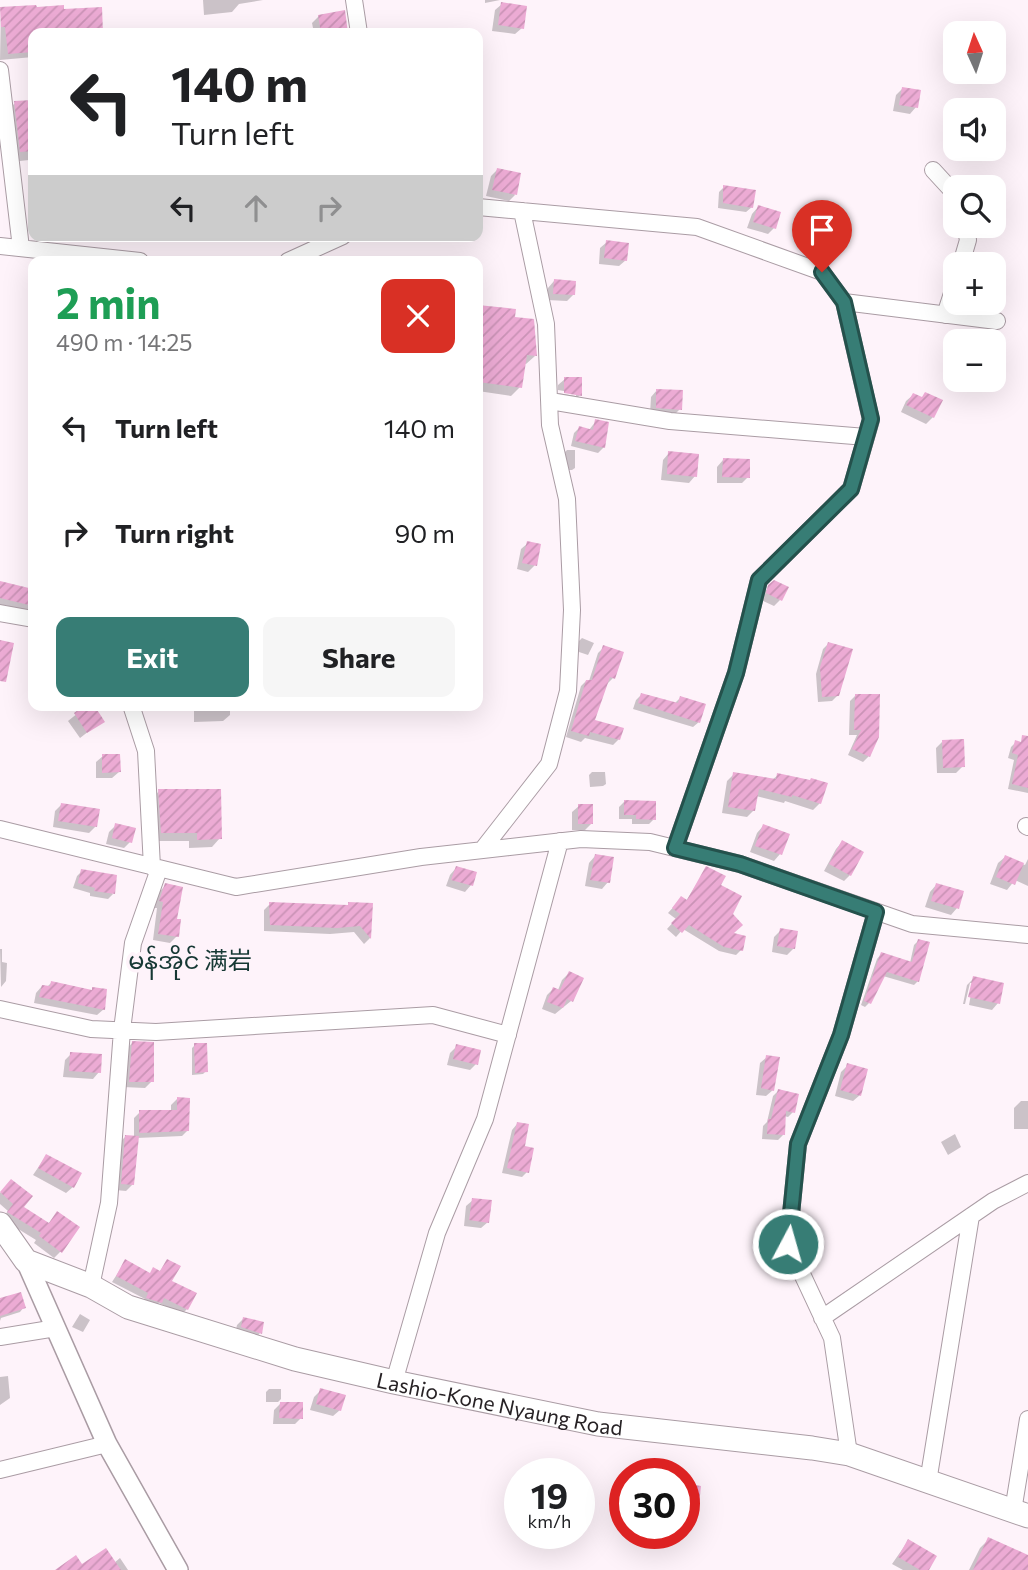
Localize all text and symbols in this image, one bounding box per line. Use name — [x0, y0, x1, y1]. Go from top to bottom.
north arrow — [943, 21, 1006, 84]
map controls — [943, 21, 1006, 392]
text: 140 m — [171, 52, 308, 112]
icon: left — [56, 56, 147, 147]
button: sound — [943, 98, 1006, 161]
text: Turn left — [171, 112, 295, 152]
button: search — [943, 175, 1006, 238]
icon: left — [164, 189, 202, 227]
icon: ahead — [237, 189, 275, 227]
icon: right — [310, 189, 348, 227]
pin — [792, 200, 852, 272]
icon: arrive — [803, 211, 841, 249]
button: + — [943, 252, 1006, 315]
text: 2 min — [56, 276, 161, 328]
button: close — [381, 279, 455, 353]
text: 490 m · 14:25 — [56, 328, 193, 356]
button: − — [943, 329, 1006, 392]
icon: left — [56, 409, 94, 447]
text: Turn left — [115, 412, 218, 443]
text: 140 m — [384, 412, 455, 443]
icon: right — [56, 514, 94, 552]
text: Turn right — [115, 517, 234, 548]
text: 90 m — [395, 517, 455, 548]
button: Exit — [56, 617, 249, 697]
button: Share — [263, 617, 455, 697]
district label: မန်အိုင် 满岩 — [128, 945, 252, 980]
position arrow — [751, 1207, 825, 1281]
street label: Lashio-Kone Nyaung Road — [374, 1366, 624, 1439]
speed limit sign: 30 — [609, 1458, 700, 1549]
text: 19 — [531, 1473, 568, 1516]
text: km/h — [528, 1510, 571, 1532]

